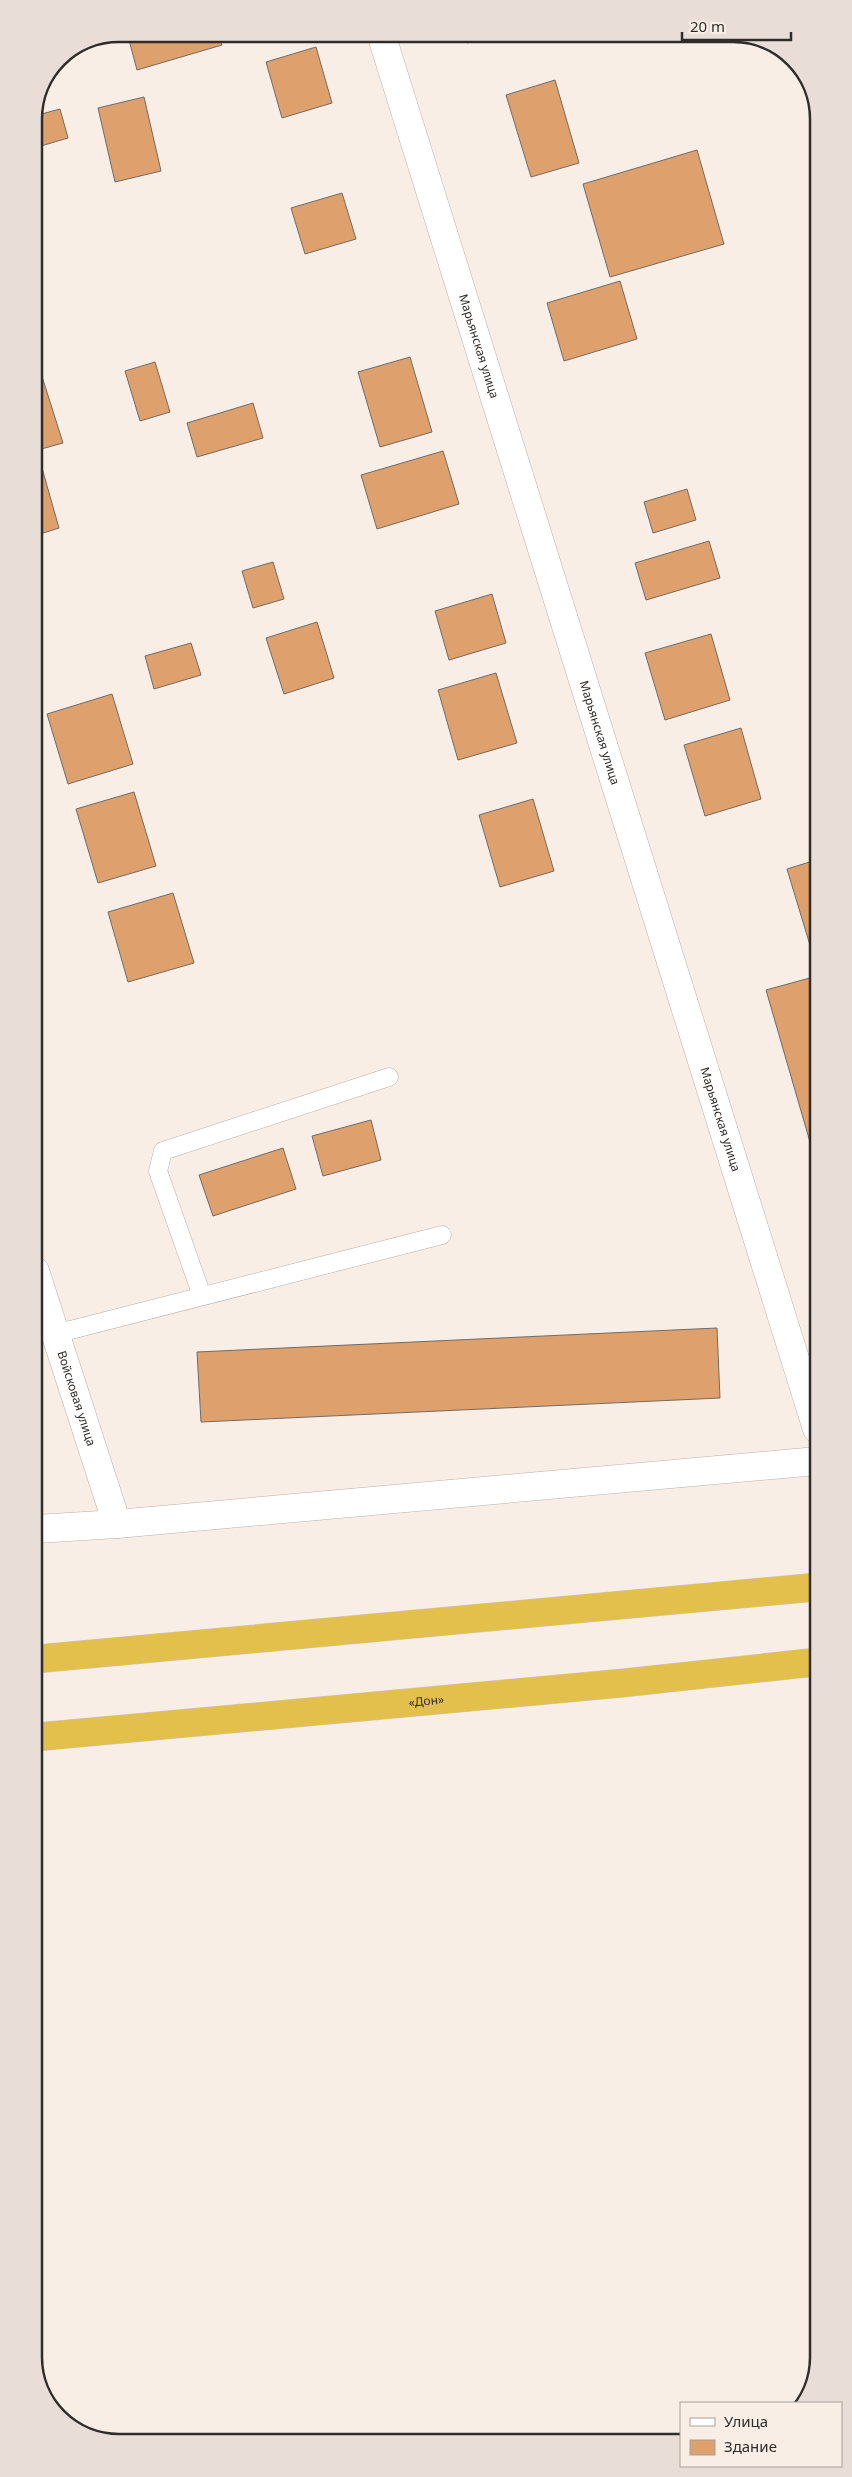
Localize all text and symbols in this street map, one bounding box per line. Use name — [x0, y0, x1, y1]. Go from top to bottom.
scale bar — [682, 10, 791, 42]
text: 20 m — [690, 16, 725, 36]
street label: Марьянская улица — [455, 292, 503, 400]
street label: Марьянская улица — [576, 678, 624, 787]
street label: Марьянская улица — [696, 1065, 745, 1173]
street label: Войсковая улица — [53, 1349, 100, 1448]
street label: «Дон» — [408, 1691, 445, 1711]
legend — [680, 2402, 842, 2467]
text: Улица — [724, 2411, 768, 2431]
text: Здание — [724, 2436, 777, 2456]

